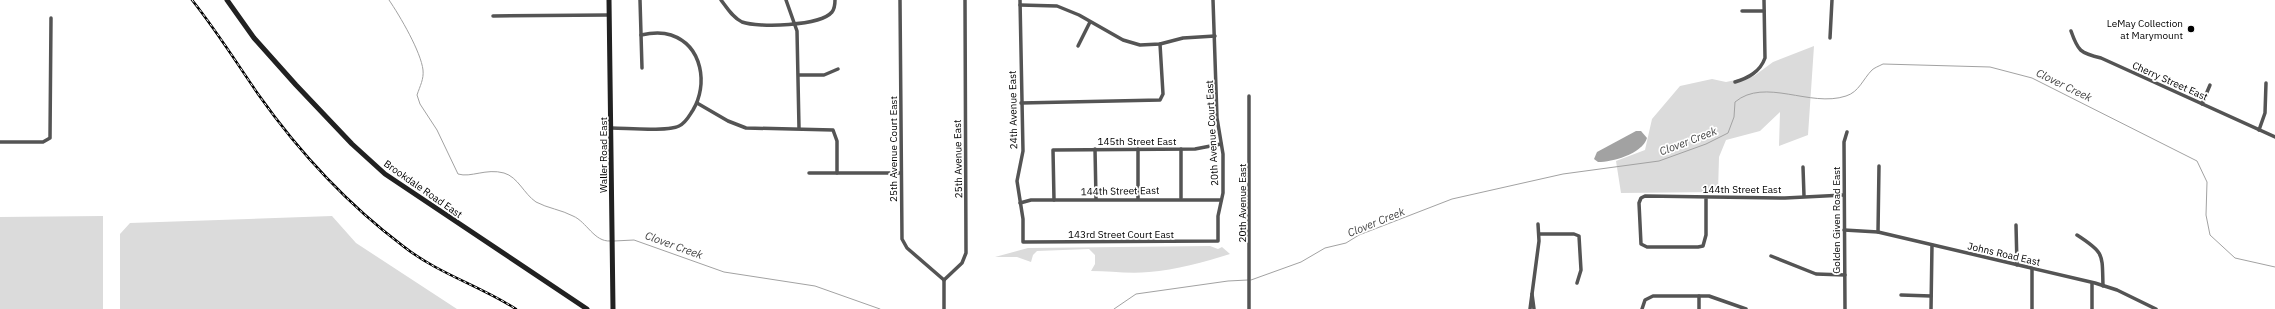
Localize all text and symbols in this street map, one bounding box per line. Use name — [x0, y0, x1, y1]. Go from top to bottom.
place label: LeMay Collection at Marymount — [2107, 17, 2183, 42]
marker: LeMay Collection at Marymount — [2186, 24, 2196, 34]
street label: Cherry Street East — [2130, 58, 2210, 104]
water label: Clover Creek — [2034, 65, 2094, 105]
street label: 24th Avenue East — [1006, 70, 1020, 149]
street label: 20th Avenue Court East — [1203, 79, 1221, 186]
street label: 25th Avenue Court East — [887, 96, 900, 202]
street label: Waller Road East — [597, 117, 610, 193]
street label: 25th Avenue East — [951, 119, 965, 198]
water label: Clover Creek — [1657, 124, 1719, 158]
street label: 145th Street East — [1098, 135, 1177, 148]
street label: Brookdale Road East — [381, 157, 465, 221]
street label: 20th Avenue East — [1236, 163, 1249, 242]
street label: Golden Given Road East — [1830, 166, 1843, 274]
street label: 144th Street East — [1703, 183, 1782, 196]
street label: 144th Street East — [1080, 184, 1160, 198]
water label: Clover Creek — [1345, 204, 1407, 240]
water label: Clover Creek — [643, 228, 705, 262]
street label: 143rd Street Court East — [1068, 228, 1175, 241]
street label: Johns Road East — [1966, 239, 2042, 269]

